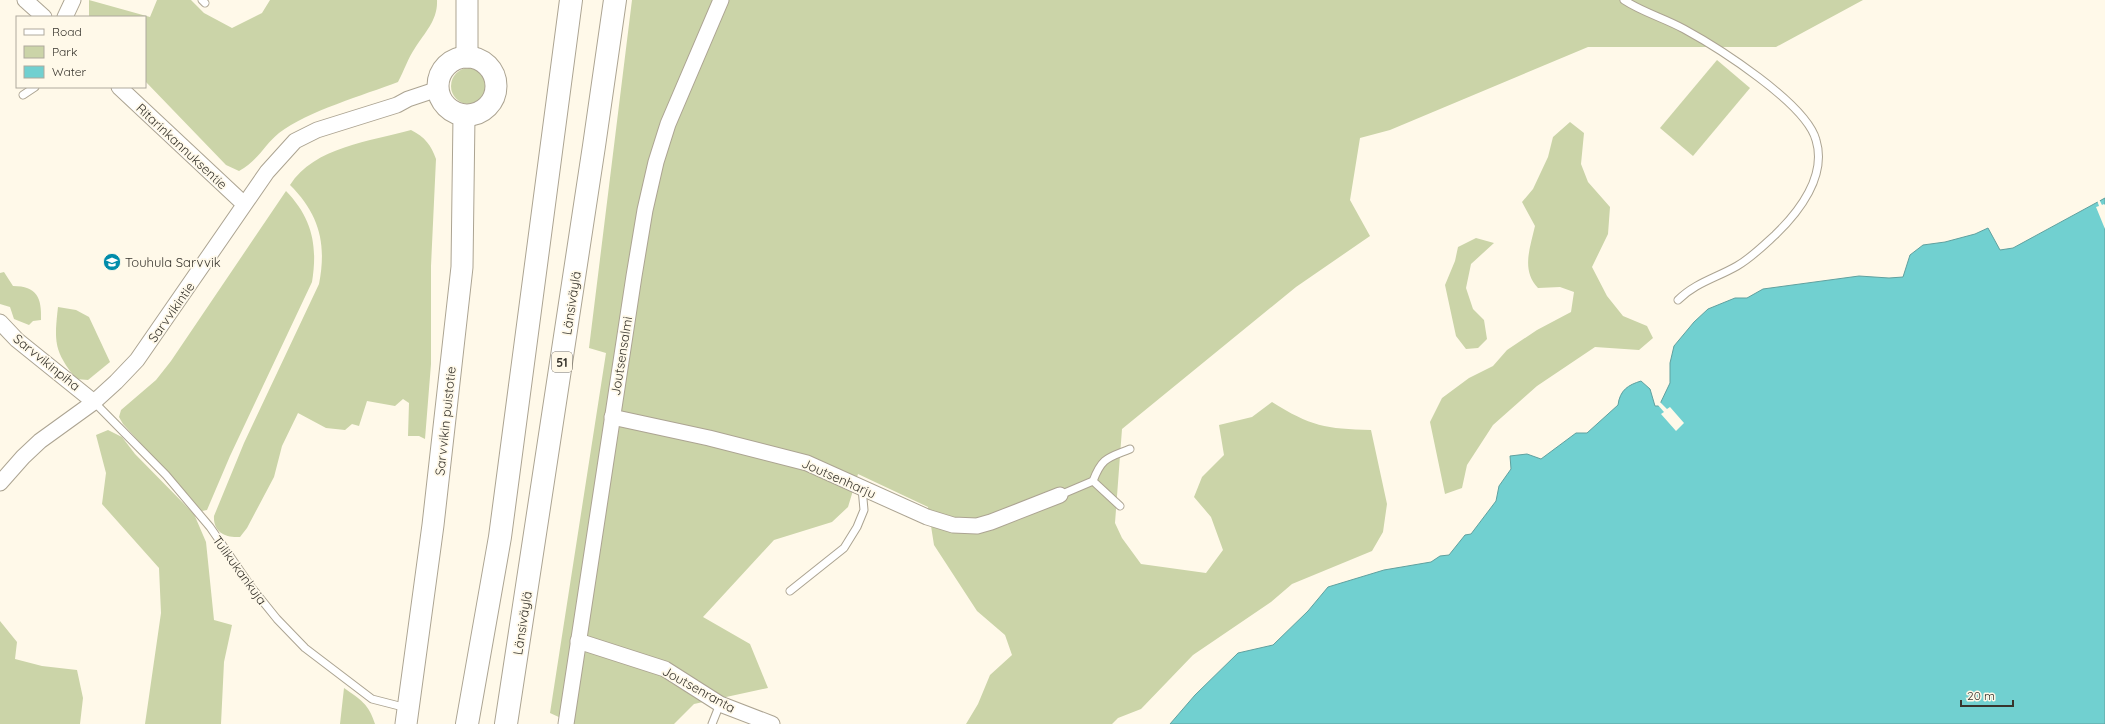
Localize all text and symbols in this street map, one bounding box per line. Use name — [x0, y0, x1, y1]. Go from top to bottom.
legend — [16, 16, 146, 88]
text: Road — [52, 24, 82, 39]
text: Park — [52, 44, 77, 59]
text: Water — [52, 64, 87, 79]
street label: Ritarinkannuksentie — [133, 100, 231, 192]
school or university icon: Touhula Sarvvik — [102, 252, 122, 272]
place label: Touhula Sarvvik — [125, 254, 221, 270]
street label: Länsiväylä — [558, 270, 584, 336]
street label: Sarvvikintie — [144, 279, 198, 345]
street label: Joutsensalmi — [607, 315, 635, 397]
street label: Sarvvikinpiha — [10, 330, 84, 394]
road number: 51 — [552, 352, 572, 372]
street label: Sarvvikin puistotie — [431, 366, 459, 476]
street label: Joutsenharju — [799, 455, 879, 501]
street label: Tulikukankuja — [210, 532, 270, 608]
street label: Länsiväylä — [509, 590, 535, 656]
street label: Joutsenranta — [660, 662, 738, 716]
scale bar — [1961, 682, 2013, 708]
text: 20 m — [1967, 688, 1995, 703]

